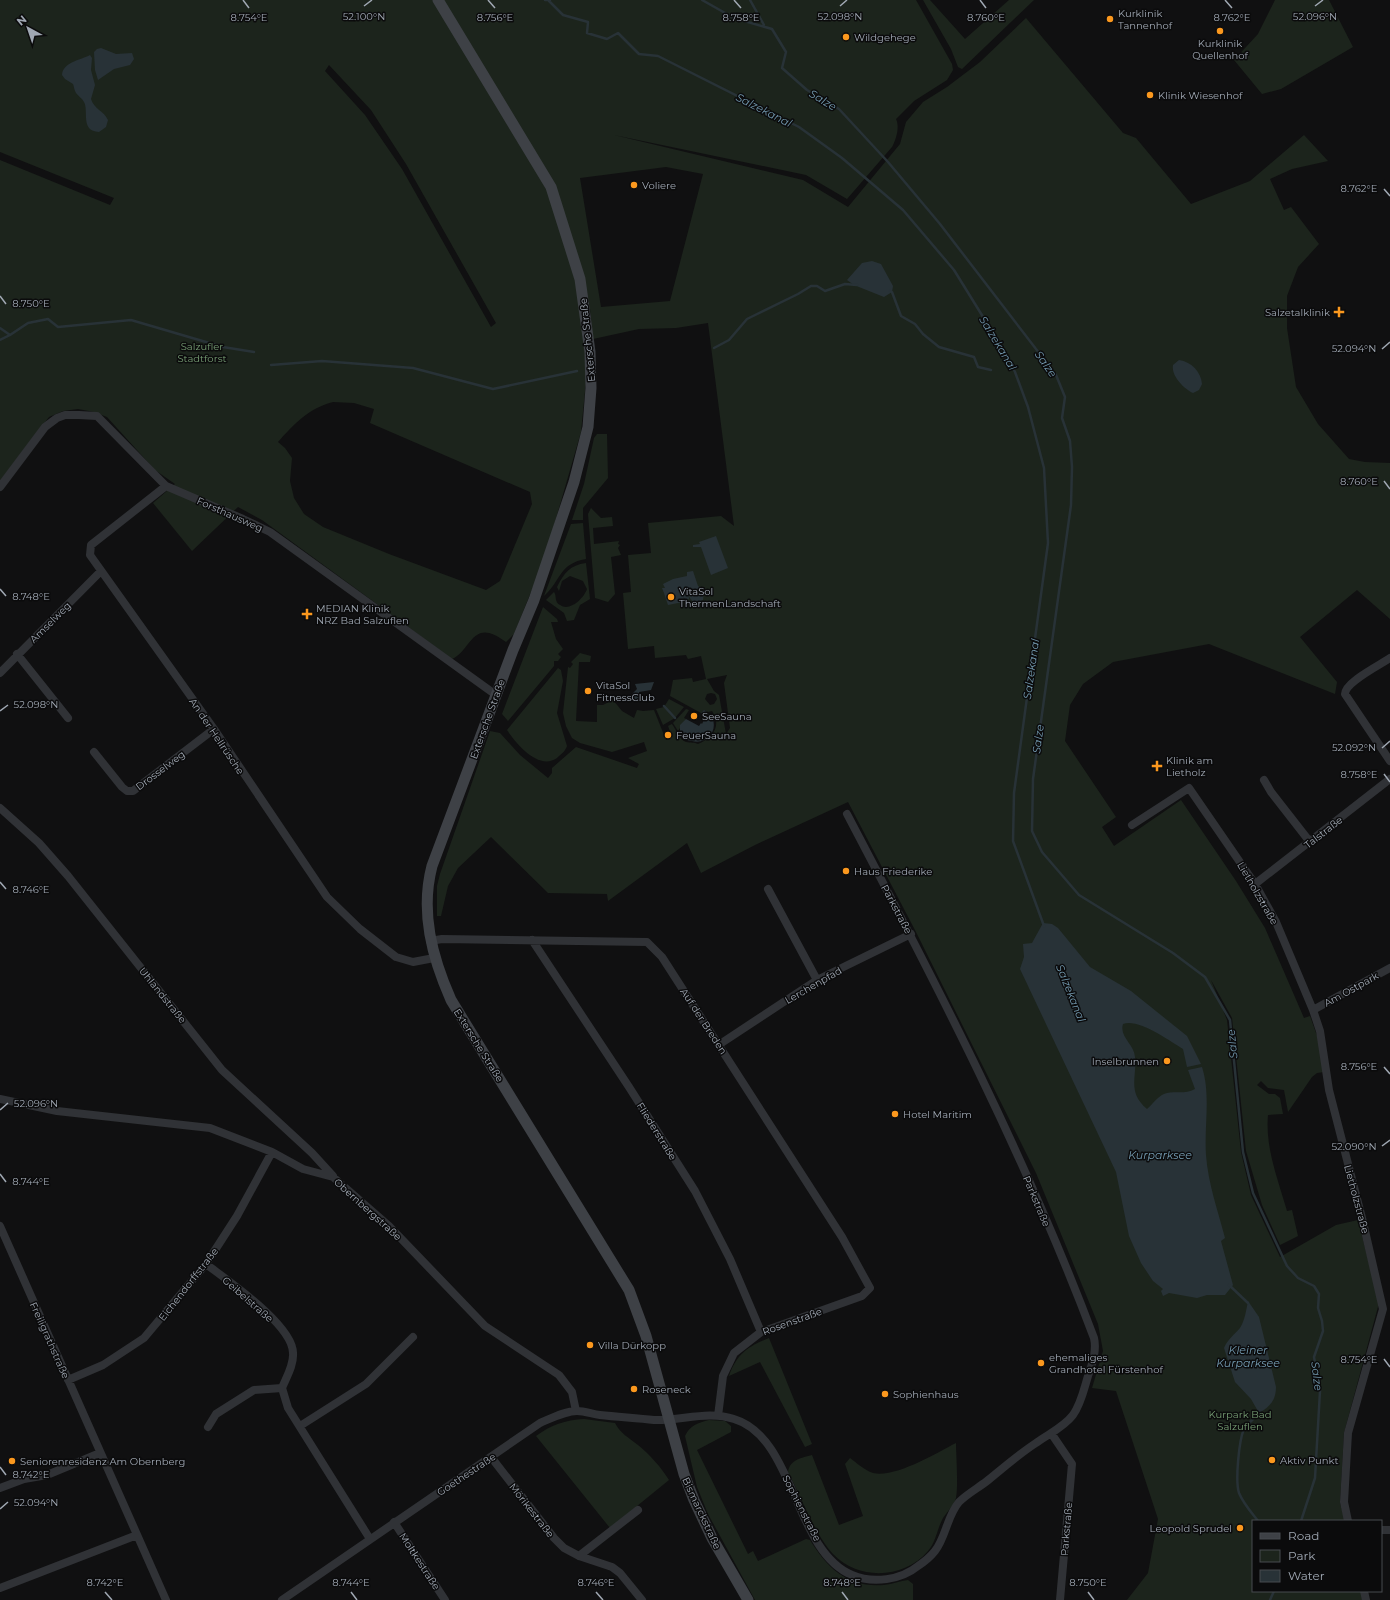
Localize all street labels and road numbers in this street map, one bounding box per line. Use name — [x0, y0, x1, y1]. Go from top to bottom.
street label: Extersche Straße — [577, 297, 598, 382]
street label: Forsthausweg — [195, 494, 265, 535]
street label: Amselweg — [27, 599, 74, 646]
street label: Extersche Straße — [467, 677, 508, 761]
street label: An der Hellrüsche — [186, 696, 247, 777]
street label: Drosselweg — [133, 748, 188, 793]
street label: Talstraße — [1301, 813, 1345, 851]
street label: Lietholzstraße — [1234, 859, 1281, 927]
street label: Parkstraße — [878, 882, 915, 936]
street label: Lerchenpfad — [782, 964, 844, 1007]
street label: Uhlandstraße — [136, 965, 189, 1026]
street label: Am Ostpark — [1322, 969, 1381, 1010]
street label: Auf der Breden — [677, 986, 730, 1057]
street label: Extersche Straße — [451, 1006, 506, 1084]
street label: Fliederstraße — [634, 1100, 680, 1163]
street label: Lietholzstraße — [1341, 1163, 1372, 1235]
street label: Parkstraße — [1020, 1174, 1053, 1229]
street label: Obernbergstraße — [331, 1176, 404, 1243]
street label: Eichendorffstraße — [156, 1245, 221, 1324]
street label: Geibelstraße — [220, 1274, 276, 1325]
street label: Freiligrathstraße — [27, 1300, 72, 1381]
street label: Rosenstraße — [761, 1305, 824, 1338]
street label: Goethestraße — [434, 1450, 498, 1499]
street label: Sophienstraße — [779, 1473, 824, 1544]
street label: Bismarckstraße — [679, 1475, 724, 1551]
street label: Mörikestraße — [506, 1481, 557, 1540]
street label: Parkstraße — [1058, 1502, 1075, 1556]
street label: Moltkestraße — [396, 1530, 443, 1592]

